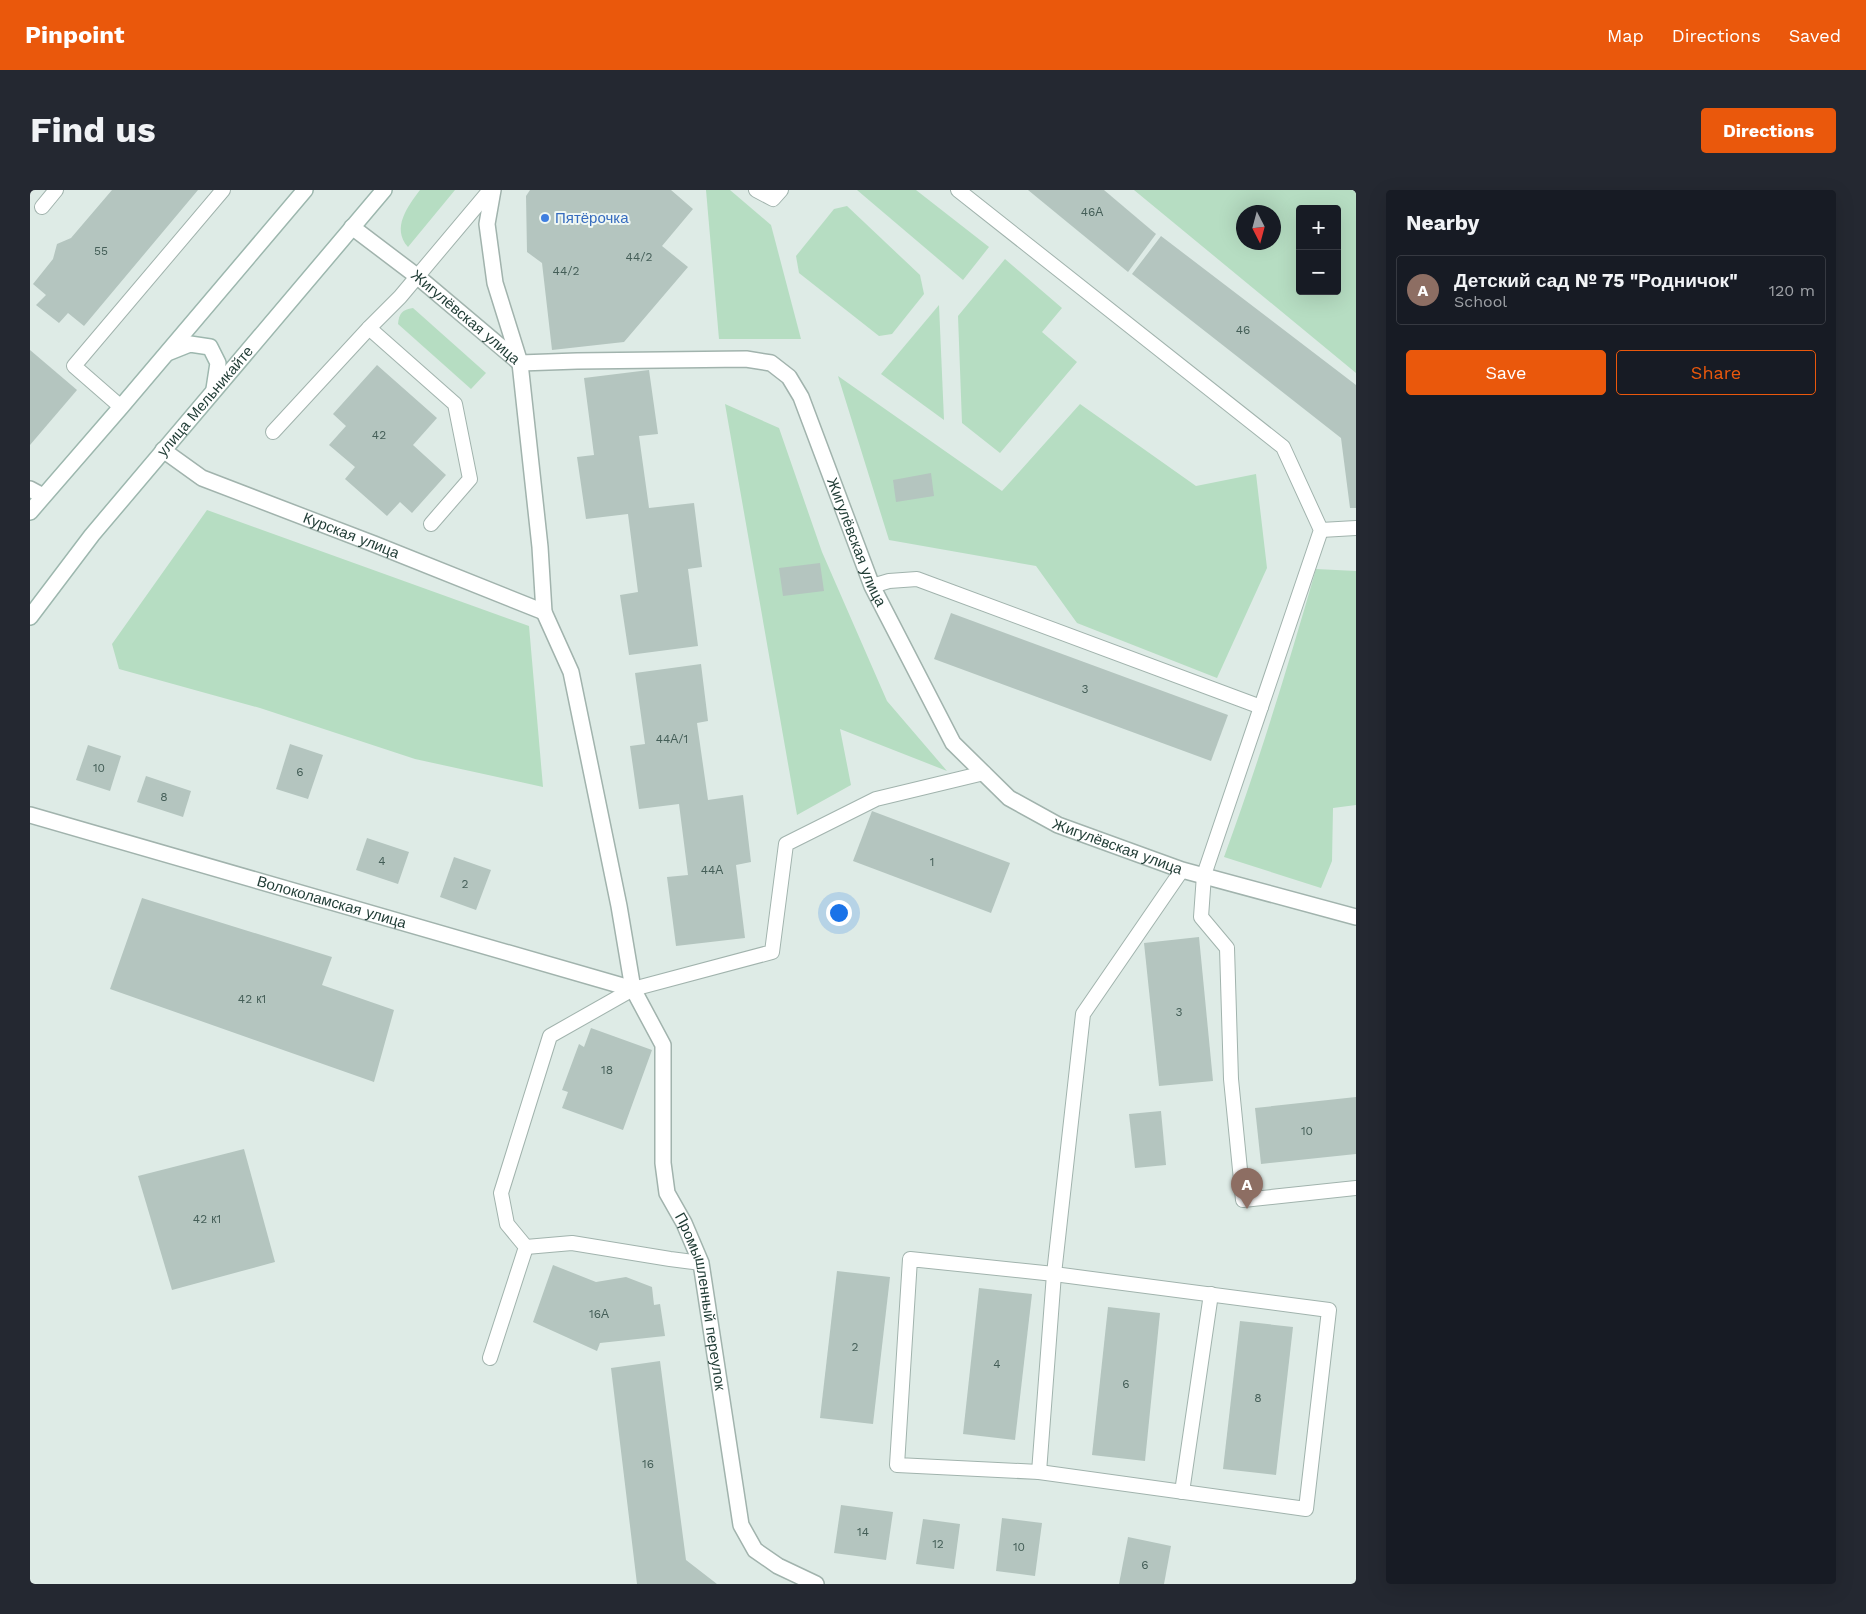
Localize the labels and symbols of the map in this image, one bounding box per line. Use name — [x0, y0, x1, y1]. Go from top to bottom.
house number: 46А — [1081, 205, 1103, 219]
north arrow — [1236, 205, 1281, 250]
place label: Пятёрочка — [555, 209, 629, 227]
marker: Пятёрочка — [539, 212, 551, 224]
house number: 55 — [94, 244, 108, 258]
house number: 44/2 — [626, 250, 652, 264]
house number: 44/2 — [553, 264, 579, 278]
street label: Жигулёвская улица — [407, 266, 524, 369]
house number: 46 — [1236, 323, 1250, 337]
street label: улица Мельникайте — [153, 342, 257, 460]
house number: 42 — [372, 428, 386, 442]
street label: Жигулёвская улица — [823, 475, 890, 610]
street label: Курская улица — [301, 509, 403, 562]
house number: 3 — [1082, 682, 1089, 696]
house number: 44А/1 — [656, 732, 688, 746]
house number: 10 — [93, 761, 105, 775]
house number: 6 — [296, 765, 304, 779]
house number: 8 — [160, 790, 168, 804]
street label: Жигулёвская улица — [1050, 815, 1186, 879]
house number: 4 — [378, 854, 386, 868]
house number: 1 — [930, 855, 934, 869]
house number: 44А — [701, 863, 723, 877]
street label: Волоколамская улица — [255, 872, 409, 932]
house number: 2 — [462, 877, 469, 891]
your location — [826, 900, 852, 926]
house number: 42 к1 — [238, 992, 266, 1006]
house number: 3 — [1176, 1005, 1183, 1019]
house number: 18 — [601, 1063, 613, 1077]
house number: 10 — [1301, 1124, 1313, 1138]
pin: A — [1231, 1168, 1263, 1209]
street label: Промышленный переулок — [671, 1209, 729, 1392]
house number: 42 к1 — [193, 1212, 221, 1226]
house number: 16А — [589, 1307, 609, 1321]
house number: 2 — [852, 1340, 859, 1354]
house number: 4 — [993, 1357, 1001, 1371]
house number: 6 — [1122, 1377, 1130, 1391]
house number: 8 — [1254, 1391, 1262, 1405]
house number: 16 — [642, 1457, 654, 1471]
house number: 14 — [857, 1525, 869, 1539]
house number: 12 — [932, 1537, 944, 1551]
house number: 10 — [1013, 1540, 1025, 1554]
house number: 6 — [1141, 1558, 1149, 1572]

